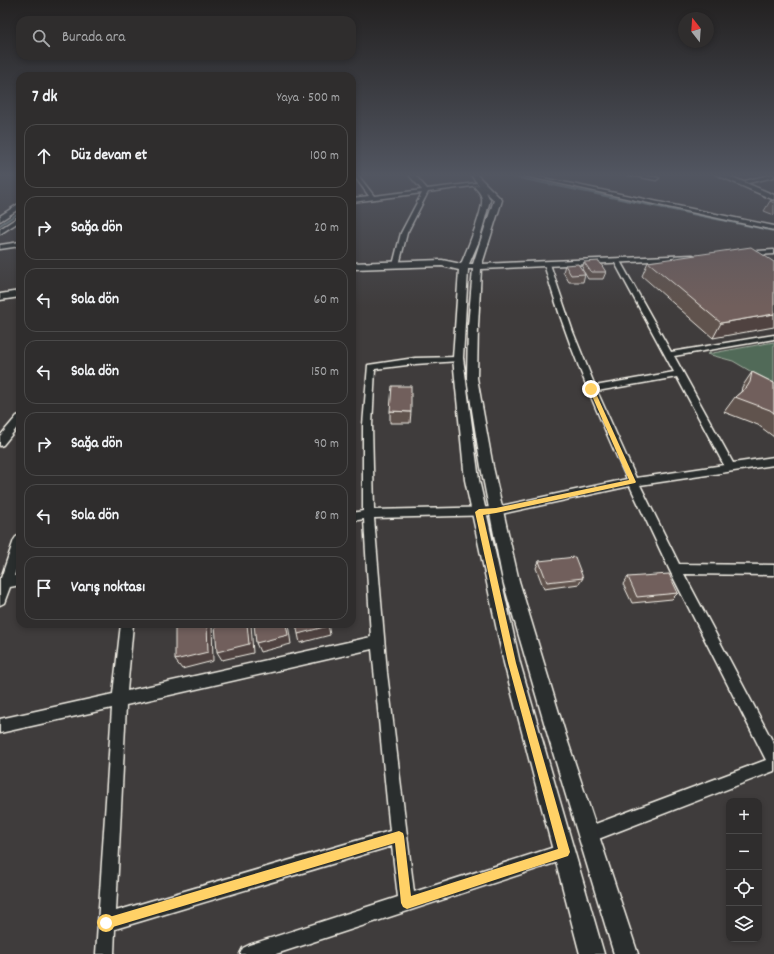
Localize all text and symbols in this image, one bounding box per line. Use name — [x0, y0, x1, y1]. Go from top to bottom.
north arrow — [678, 12, 714, 48]
search box — [16, 16, 356, 60]
icon: search — [30, 27, 52, 49]
text: Burada ara — [62, 27, 125, 49]
text: 7 dk — [32, 86, 57, 110]
text: Yaya · 500 m — [277, 89, 340, 108]
icon: ahead — [33, 145, 55, 167]
text: Düz devam et — [71, 145, 147, 167]
text: 100 m — [310, 147, 339, 166]
icon: right — [33, 217, 55, 239]
text: Sağa dön — [71, 217, 122, 239]
text: 20 m — [314, 219, 339, 238]
icon: left — [33, 289, 55, 311]
text: Sola dön — [71, 289, 119, 311]
text: 60 m — [314, 291, 339, 310]
icon: left — [33, 361, 55, 383]
text: Sola dön — [71, 361, 119, 383]
text: 150 m — [311, 363, 339, 382]
route end — [582, 380, 600, 398]
icon: right — [33, 433, 55, 455]
text: Sağa dön — [71, 433, 122, 455]
text: 90 m — [314, 435, 339, 454]
icon: left — [33, 505, 55, 527]
text: Sola dön — [71, 505, 119, 527]
text: 80 m — [315, 507, 339, 526]
icon: arrive — [33, 577, 55, 599]
text: Varış noktası — [71, 577, 145, 599]
map controls — [726, 798, 762, 942]
button: + — [726, 798, 762, 834]
button: − — [726, 834, 762, 870]
button: locate — [726, 870, 762, 906]
button: layers — [726, 906, 762, 942]
route start — [97, 914, 115, 932]

